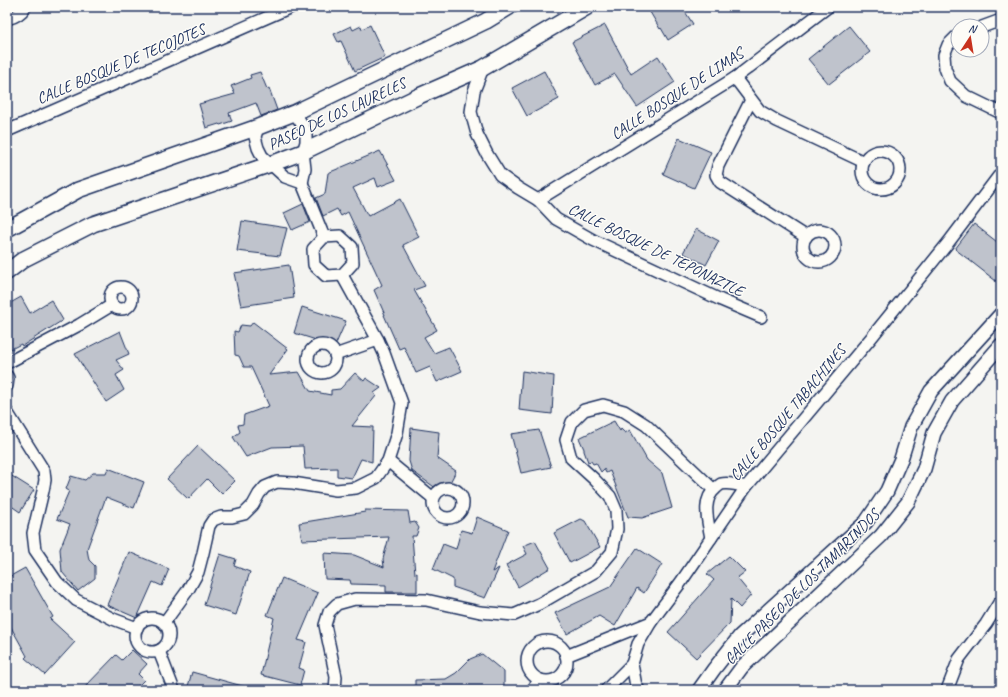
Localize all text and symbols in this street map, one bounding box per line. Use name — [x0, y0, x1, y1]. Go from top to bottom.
north arrow — [950, 18, 990, 58]
street label: CALLE BOSQUE DE TECOJOTES — [34, 19, 210, 109]
text: N — [967, 21, 979, 36]
street label: CALLE BOSQUE DE LIMAS — [607, 42, 750, 144]
street label: PASEO DE LOS LAURELES — [265, 72, 411, 155]
street label: CALLE BOSQUE DE TEPONAZTLE — [565, 199, 749, 302]
street label: CALLE BOSQUE TABACHINES — [725, 339, 852, 485]
street label: CALLE PASEO DE LOS TAMARINDOS — [720, 504, 885, 669]

